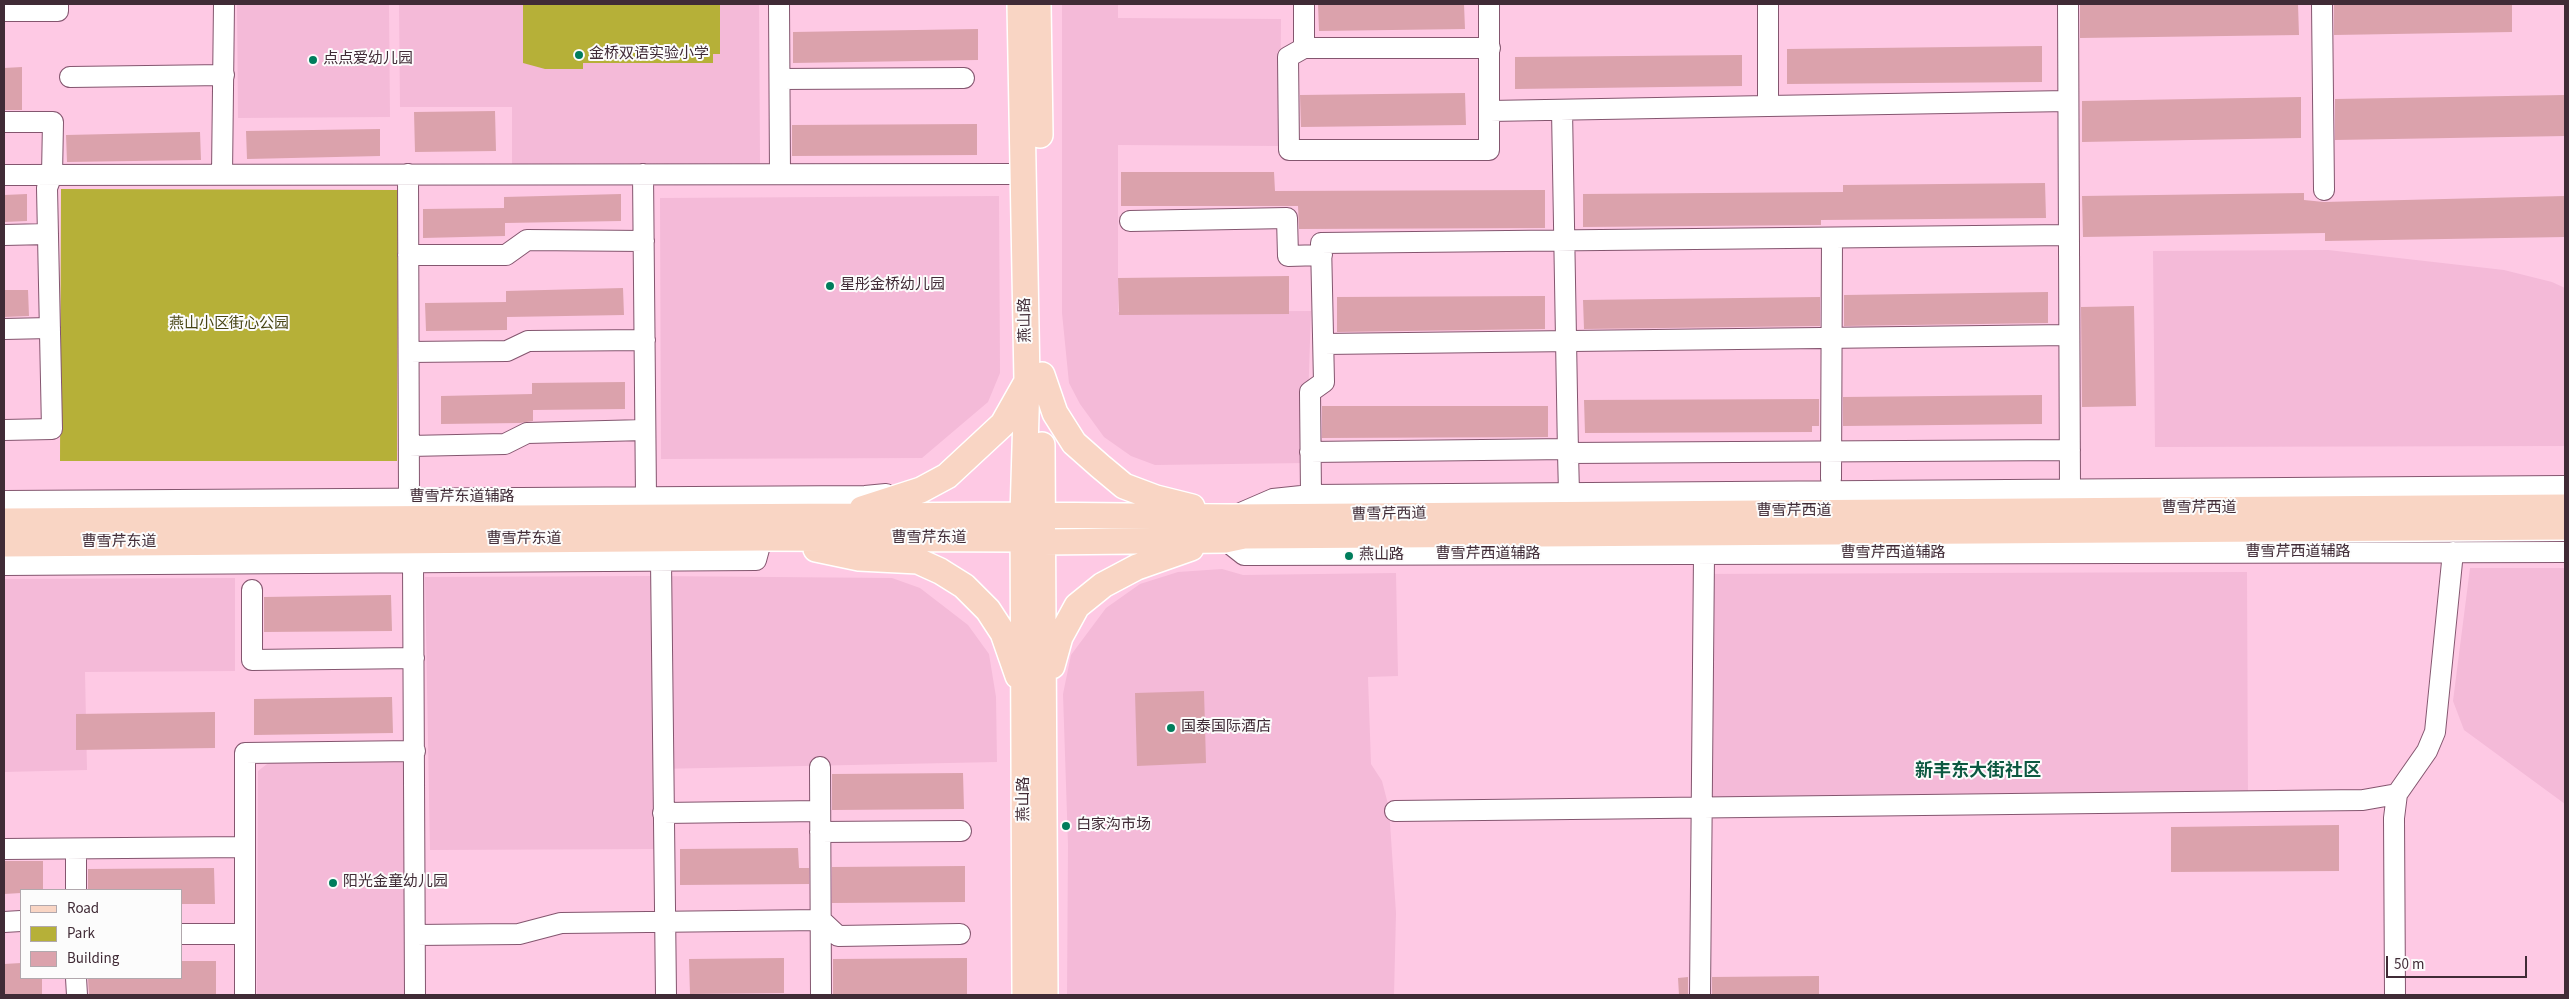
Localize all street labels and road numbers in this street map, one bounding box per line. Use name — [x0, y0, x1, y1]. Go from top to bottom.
street label: 燕山路 — [1017, 297, 1035, 343]
street label: 曹雪芹东道辅路 — [410, 489, 514, 507]
street label: 曹雪芹西道 — [2162, 500, 2236, 518]
street label: 曹雪芹西道 — [1757, 503, 1831, 521]
street label: 曹雪芹西道 — [1351, 505, 1427, 525]
street label: 曹雪芹东道 — [892, 530, 966, 548]
street label: 曹雪芹东道 — [487, 531, 561, 549]
street label: 曹雪芹东道 — [82, 534, 156, 552]
street label: 曹雪芹西道辅路 — [2246, 544, 2350, 562]
street label: 曹雪芹西道辅路 — [1841, 545, 1945, 563]
street label: 曹雪芹西道辅路 — [1436, 546, 1540, 564]
street label: 燕山路 — [1016, 777, 1034, 821]

